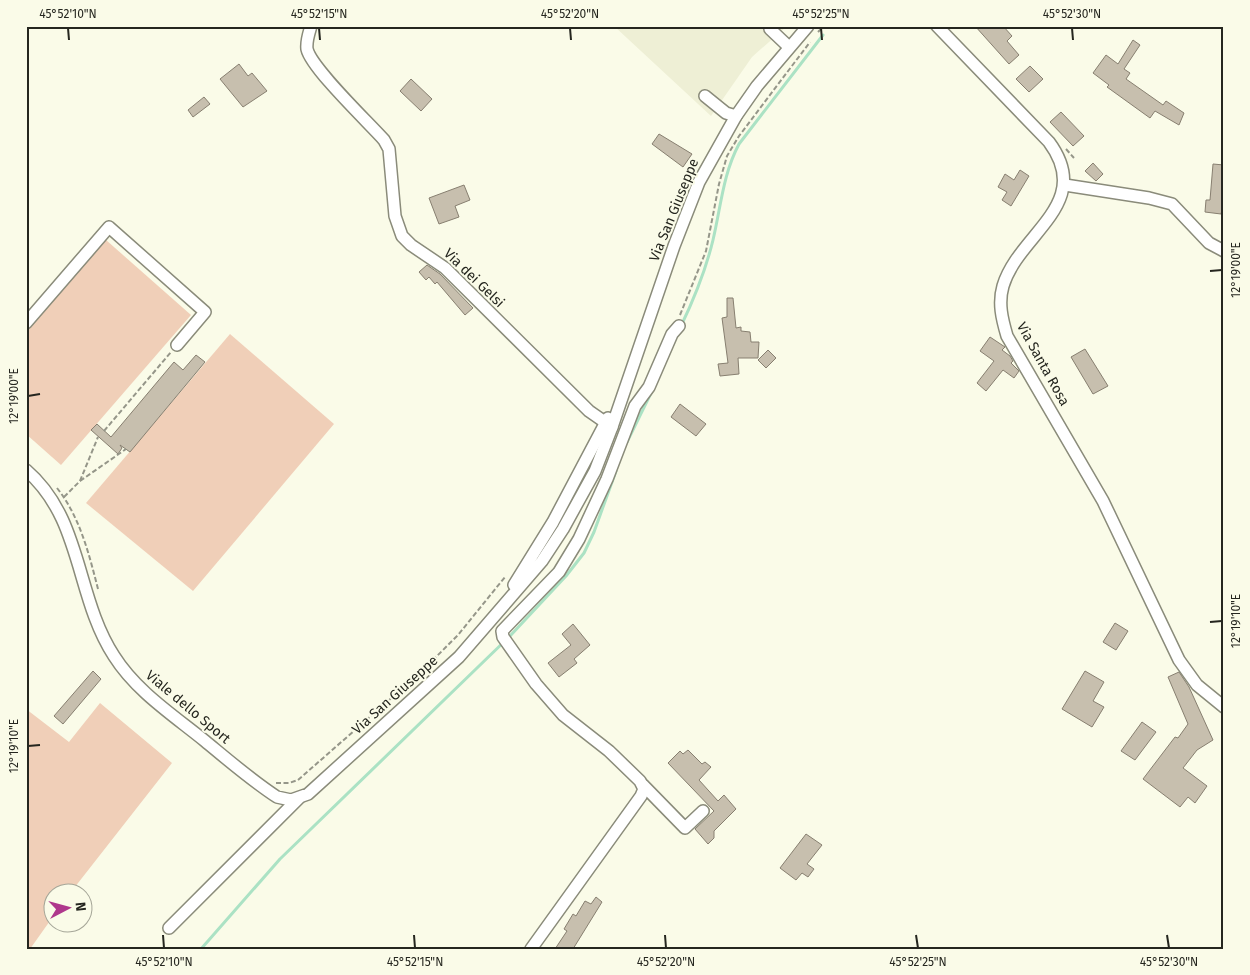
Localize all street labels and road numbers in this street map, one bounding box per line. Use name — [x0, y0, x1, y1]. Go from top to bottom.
street label: Via San Giuseppe — [646, 156, 702, 264]
street label: Via dei Gelsi — [440, 245, 508, 311]
street label: Via Santa Rosa — [1013, 319, 1073, 409]
street label: Via San Giuseppe — [349, 652, 441, 738]
street label: Viale dello Sport — [142, 667, 234, 748]

